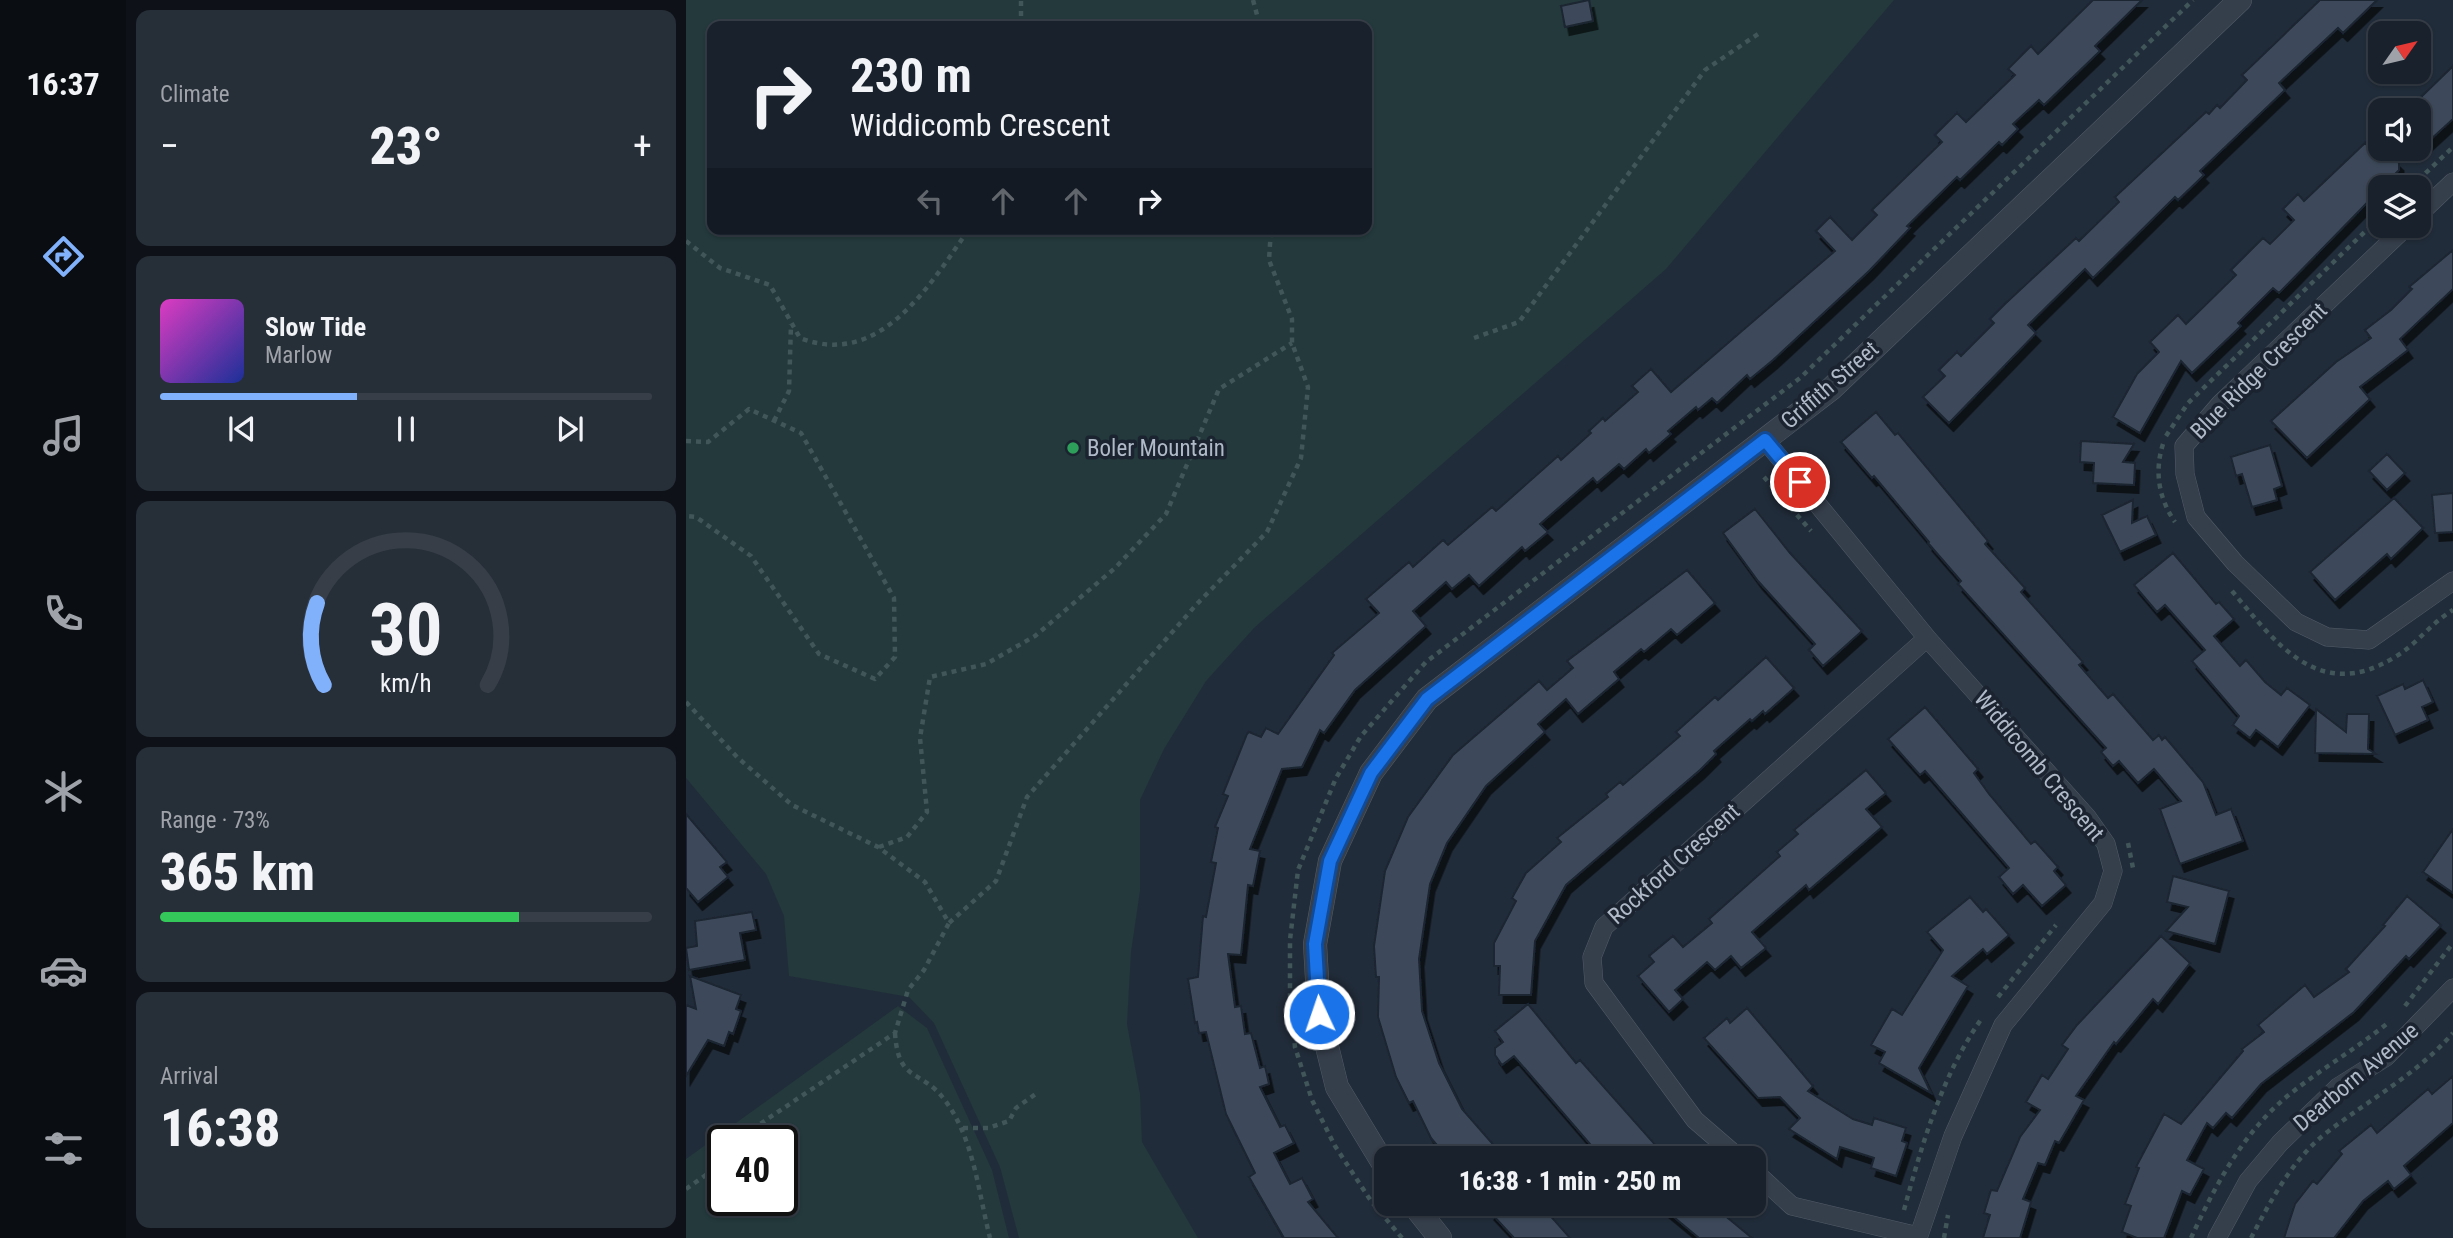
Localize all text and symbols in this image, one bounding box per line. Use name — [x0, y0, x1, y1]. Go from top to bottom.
north arrow — [2368, 21, 2431, 84]
map controls — [2368, 21, 2431, 238]
text: 230 m — [850, 47, 972, 104]
icon: right — [735, 49, 826, 140]
text: 16:37 — [26, 65, 100, 103]
text: Climate — [160, 81, 230, 108]
button: sound — [2368, 98, 2431, 161]
text: Widdicomb Crescent — [850, 106, 1111, 144]
text: 23° — [369, 116, 443, 177]
text: − — [160, 124, 179, 168]
text: + — [633, 124, 652, 168]
button: layers — [2368, 175, 2431, 238]
icon: left — [911, 182, 949, 220]
icon: ahead — [984, 182, 1022, 220]
icon: ahead — [1057, 182, 1095, 220]
icon: right — [1130, 182, 1168, 220]
icon: directions — [39, 232, 88, 281]
street label: Blue Ridge Crescent — [2185, 297, 2333, 445]
text: Slow Tide — [265, 312, 366, 342]
street label: Griffith Street — [1776, 335, 1884, 435]
text: Marlow — [265, 342, 332, 369]
icon: previous — [223, 410, 261, 448]
icon: pause — [387, 410, 425, 448]
icon: next — [551, 410, 589, 448]
icon: music — [39, 411, 88, 460]
place label: Boler Mountain — [1087, 435, 1225, 462]
marker: Boler Mountain — [1065, 440, 1081, 456]
pin — [1770, 452, 1830, 512]
icon: arrive — [1781, 463, 1819, 501]
text: 30 — [369, 587, 443, 673]
icon: phone — [39, 589, 88, 638]
text: km/h — [380, 669, 432, 698]
street label: Widdicomb Crescent — [1968, 686, 2110, 846]
icon: climate — [39, 767, 88, 816]
street label: Rockford Crescent — [1603, 798, 1745, 930]
text: Range · 73% — [160, 807, 270, 834]
text: 365 km — [160, 842, 315, 903]
icon: car — [39, 946, 88, 995]
position arrow — [1282, 977, 1356, 1051]
street label: Dearborn Avenue — [2288, 1017, 2424, 1137]
text: Arrival — [160, 1063, 219, 1090]
text: 16:38 — [160, 1098, 280, 1159]
icon: filters — [39, 1124, 88, 1173]
speed limit sign: 40 — [707, 1125, 798, 1216]
text: 16:38 · 1 min · 250 m — [1459, 1166, 1681, 1196]

